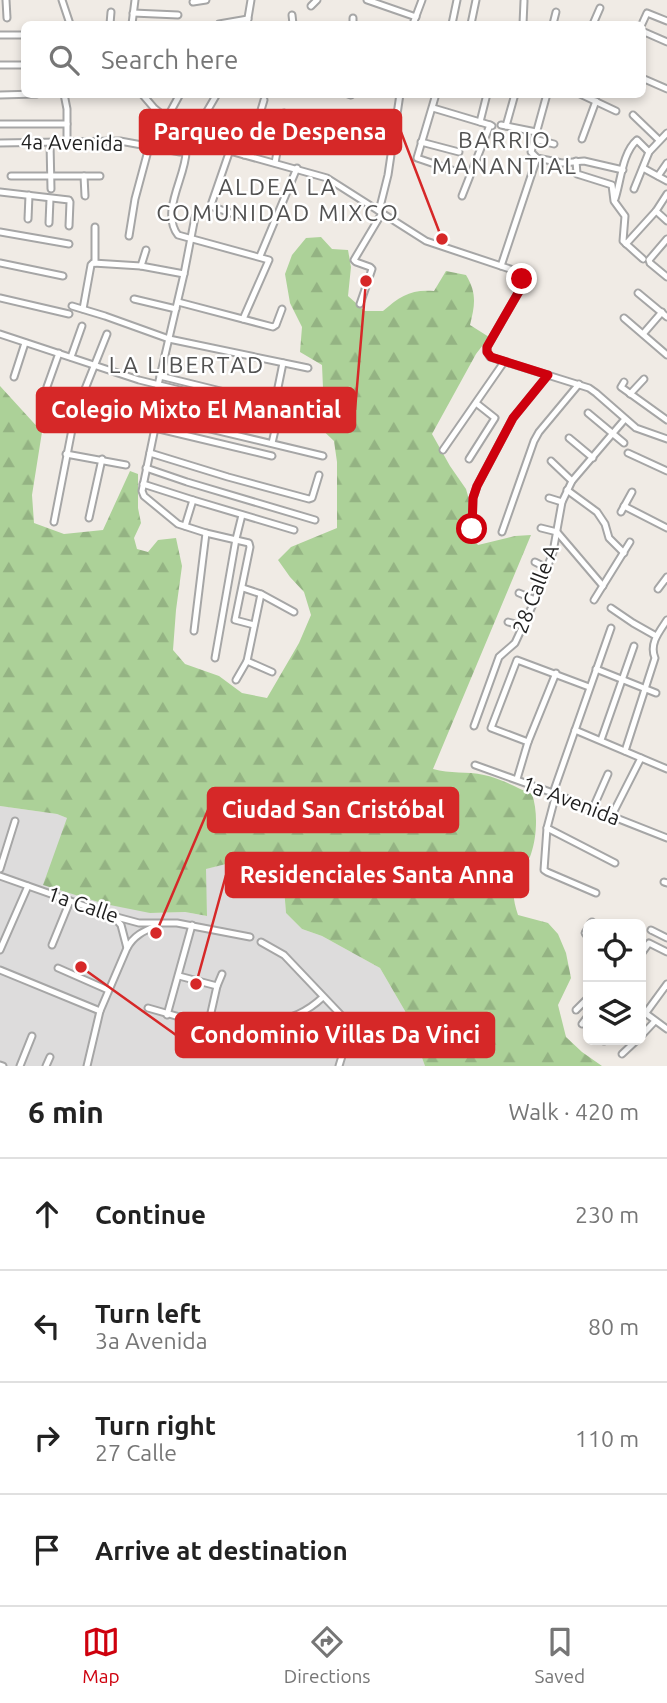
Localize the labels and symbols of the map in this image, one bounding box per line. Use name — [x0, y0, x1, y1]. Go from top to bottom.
callout: Parqueo de Despensa — [140, 110, 401, 154]
text: Parqueo de Despensa — [154, 119, 386, 144]
district label: BARRIO MANANTIAL — [432, 127, 578, 178]
street label: 4a Avenida — [20, 129, 124, 155]
district label: ALDEA LA COMUNIDAD MIXCO — [156, 174, 400, 225]
route end — [506, 263, 537, 294]
district label: LA LIBERTAD — [109, 352, 265, 377]
callout: Colegio Mixto El Manantial — [37, 388, 355, 432]
text: Colegio Mixto El Manantial — [51, 397, 341, 422]
route start — [456, 513, 487, 544]
street label: 28 Calle A — [507, 540, 563, 636]
street label: 1a Avenida — [519, 770, 624, 830]
callout: Ciudad San Cristóbal — [208, 788, 458, 832]
text: Ciudad San Cristóbal — [222, 797, 444, 822]
callout: Residenciales Santa Anna — [226, 853, 528, 897]
text: Residenciales Santa Anna — [240, 862, 514, 887]
street label: 1a Calle — [45, 881, 122, 927]
callout: Condominio Villas Da Vinci — [176, 1013, 494, 1057]
text: Condominio Villas Da Vinci — [190, 1022, 480, 1047]

